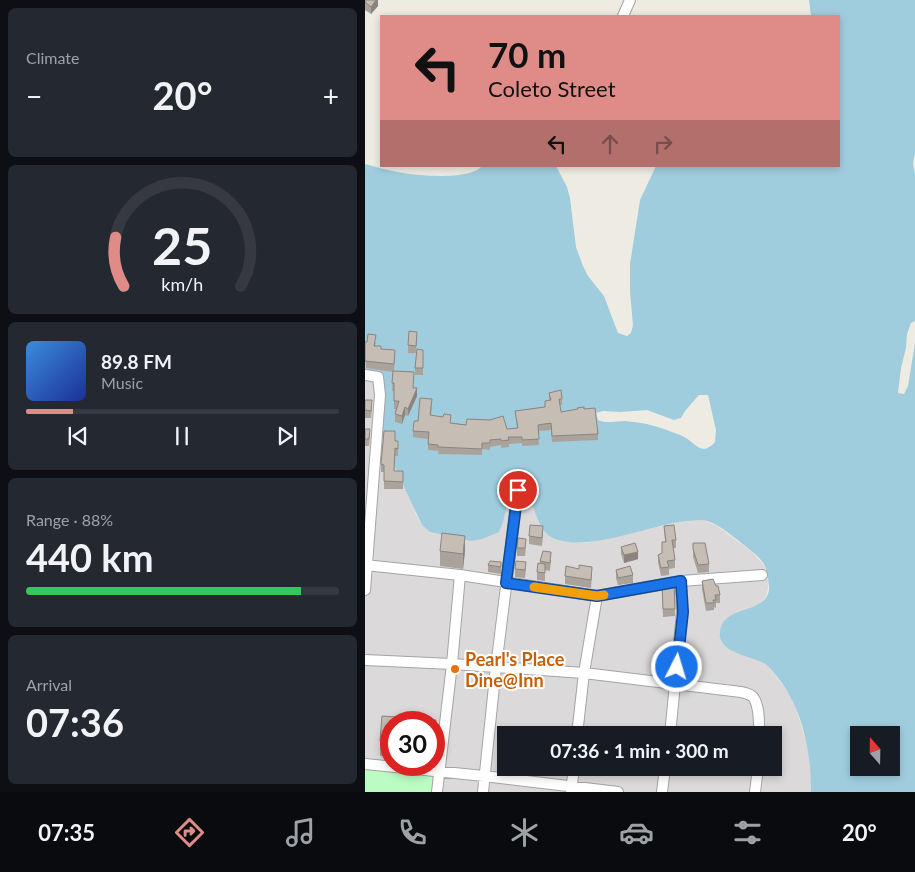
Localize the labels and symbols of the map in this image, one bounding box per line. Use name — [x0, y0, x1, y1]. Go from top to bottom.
pin — [497, 469, 539, 511]
position arrow — [650, 640, 702, 692]
place label: Pearl's Place Dine@Inn — [465, 648, 565, 691]
marker: Pearl's Place Dine@Inn — [449, 663, 461, 675]
speed limit sign: 30 — [380, 711, 445, 776]
north arrow — [850, 726, 900, 776]

